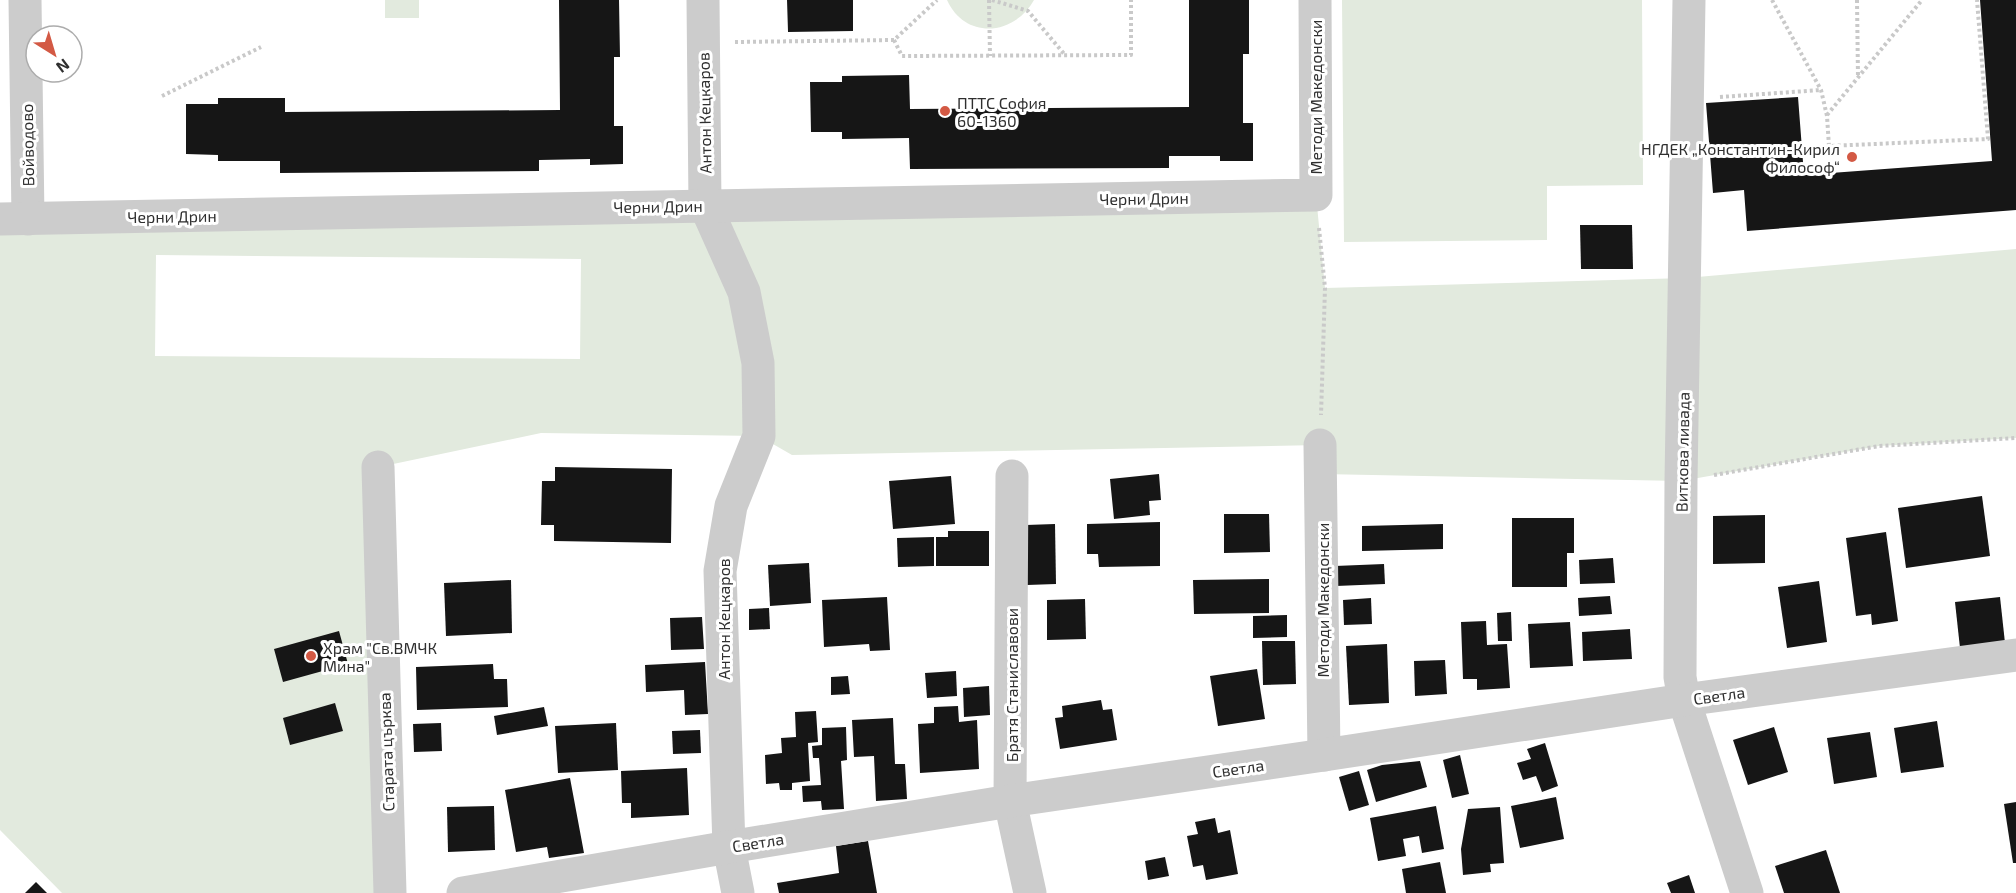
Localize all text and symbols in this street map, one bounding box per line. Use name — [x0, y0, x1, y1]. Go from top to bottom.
street label: Методи Македонски — [1306, 20, 1325, 174]
north arrow — [24, 24, 84, 84]
street label: Антон Кецкаров — [693, 52, 715, 174]
text: N — [53, 55, 74, 77]
place label: ПТТС София 60-1360 — [957, 93, 1046, 130]
street label: Войводово — [17, 103, 37, 187]
marker: ПТТС София 60-1360 — [938, 104, 952, 118]
place label: НГДЕК „Константин-Кирил Философ“ — [1641, 139, 1840, 176]
marker: НГДЕК „Константин-Кирил Философ“ — [1845, 150, 1859, 164]
street label: Черни Дрин — [1099, 188, 1189, 208]
street label: Черни Дрин — [613, 196, 703, 216]
street label: Черни Дрин — [127, 206, 217, 226]
street label: Виткова ливада — [1671, 392, 1693, 512]
street label: Методи Македонски — [1313, 523, 1332, 677]
street label: Антон Кецкаров — [714, 558, 733, 680]
street label: Братя Станиславови — [1002, 608, 1021, 762]
place label: Храм "Св.ВМЧК Мина" — [323, 638, 438, 675]
marker: Храм "Св.ВМЧК Мина" — [304, 649, 318, 663]
street label: Светла — [1692, 682, 1746, 708]
street label: Старата църква — [374, 692, 398, 812]
street label: Светла — [1211, 755, 1265, 781]
street label: Светла — [731, 829, 785, 855]

